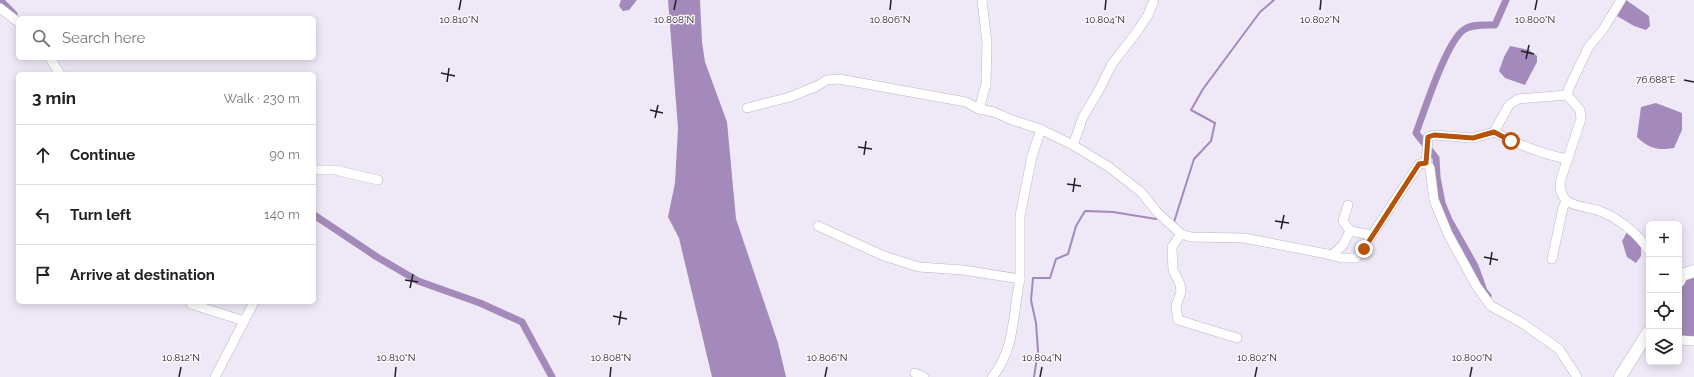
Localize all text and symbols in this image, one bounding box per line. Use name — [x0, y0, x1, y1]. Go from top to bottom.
text: 10.810°N — [440, 14, 478, 25]
text: 10.808°N — [654, 14, 694, 25]
text: 10.806°N — [870, 14, 910, 25]
text: 10.804°N — [1085, 14, 1125, 25]
text: 10.802°N — [1300, 14, 1340, 25]
text: 10.800°N — [1515, 14, 1555, 25]
search box — [16, 16, 316, 60]
icon: search — [30, 27, 52, 49]
text: Search here — [62, 29, 145, 47]
text: 76.688°E — [1636, 74, 1676, 85]
text: 3 min — [32, 88, 76, 108]
text: Walk · 230 m — [224, 91, 300, 106]
route start — [1502, 132, 1520, 150]
icon: ahead — [32, 144, 54, 166]
text: Continue — [70, 146, 135, 164]
text: 90 m — [269, 147, 300, 162]
icon: left — [32, 204, 54, 226]
text: Turn left — [70, 206, 131, 224]
text: 140 m — [264, 207, 300, 222]
map controls — [1646, 221, 1682, 365]
button: + — [1646, 221, 1682, 257]
route end — [1355, 240, 1373, 258]
button: − — [1646, 257, 1682, 293]
icon: arrive — [32, 264, 54, 286]
text: Arrive at destination — [70, 266, 215, 284]
button: locate — [1646, 293, 1682, 329]
button: layers — [1646, 329, 1682, 365]
text: 10.812°N — [162, 352, 200, 363]
text: 10.810°N — [377, 352, 415, 363]
text: 10.808°N — [591, 352, 631, 363]
text: 10.806°N — [807, 352, 847, 363]
text: 10.804°N — [1022, 352, 1062, 363]
text: 10.802°N — [1237, 352, 1277, 363]
text: 10.800°N — [1452, 352, 1492, 363]

